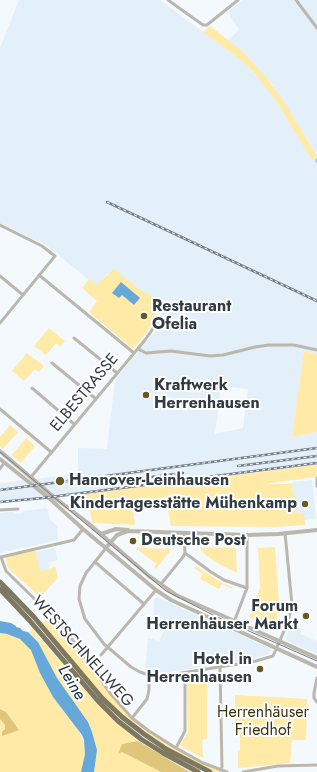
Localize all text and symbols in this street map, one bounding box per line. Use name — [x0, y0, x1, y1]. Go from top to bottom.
place label: Restaurant Ofelia — [152, 297, 231, 335]
marker: Restaurant Ofelia — [139, 311, 149, 321]
street label: ELBESTRASSE — [47, 350, 123, 436]
place label: Kraftwerk Herrenhausen — [154, 376, 260, 414]
marker: Kraftwerk Herrenhausen — [141, 390, 151, 400]
place label: Hannover-Leinhausen — [69, 471, 229, 491]
marker: Hannover-Leinhausen — [54, 475, 66, 487]
place label: Kindertagesstätte Mühenkamp — [70, 494, 297, 514]
marker: Kindertagesstätte Mühenkamp — [300, 499, 310, 509]
place label: Deutsche Post — [141, 531, 246, 551]
marker: Deutsche Post — [128, 536, 138, 546]
street label: WESTSCHNELLWEG — [27, 592, 137, 712]
place label: Forum Herrenhäuser Markt — [146, 597, 298, 635]
marker: Forum Herrenhäuser Markt — [301, 611, 311, 621]
place label: Hotel in Herrenhausen — [146, 650, 252, 688]
water label: Leine — [53, 662, 89, 704]
marker: Hotel in Herrenhausen — [255, 664, 265, 674]
park label: Herrenhäuser Friedhof — [217, 703, 309, 741]

